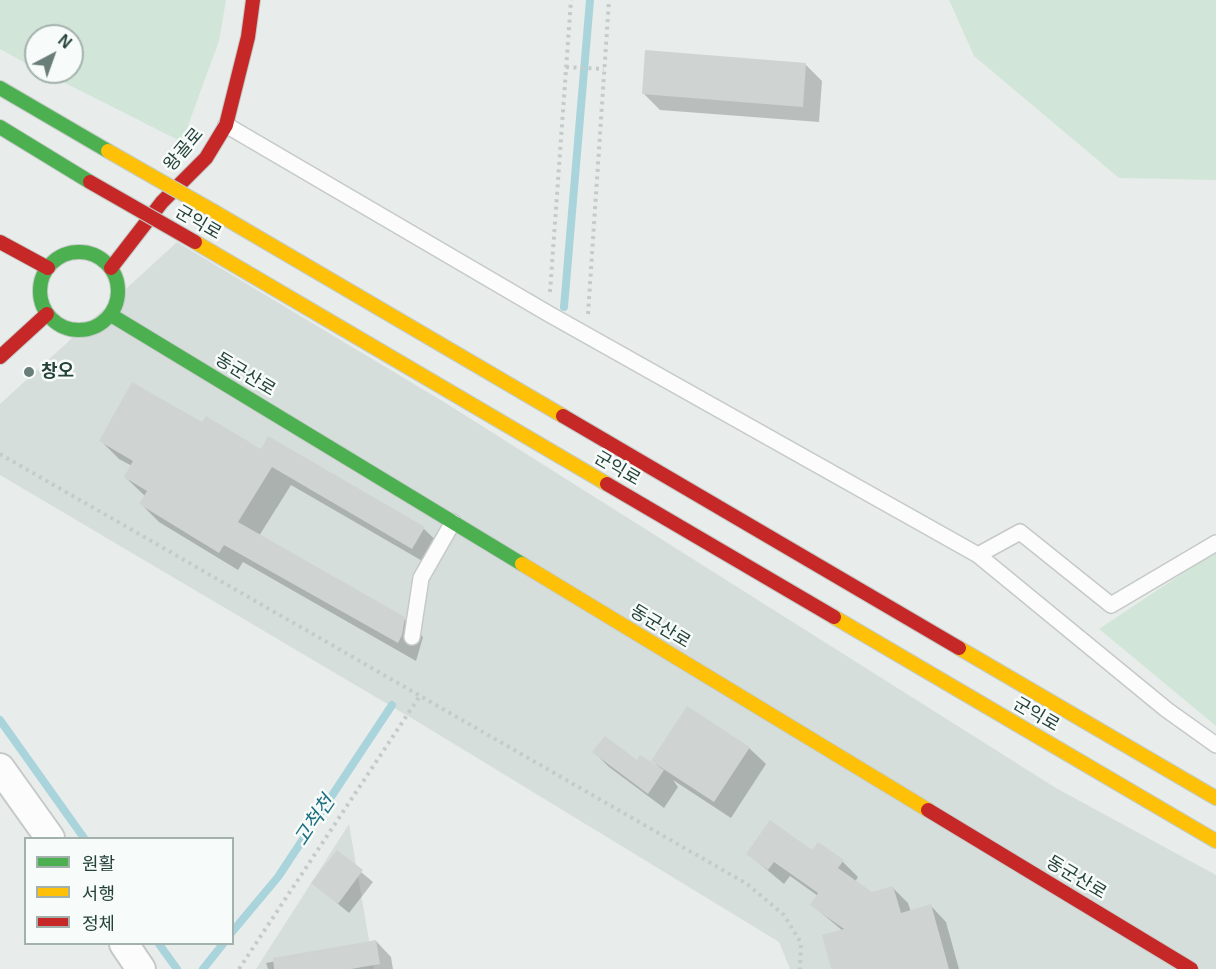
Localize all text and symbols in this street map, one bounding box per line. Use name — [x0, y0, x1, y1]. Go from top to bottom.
north arrow — [24, 24, 84, 84]
text: N — [55, 31, 75, 52]
street label: 왕골로 — [160, 124, 208, 176]
street label: 군익로 — [171, 201, 225, 245]
street label: 동군산로 — [211, 349, 279, 401]
place label: 창오 — [41, 361, 74, 383]
marker: 창오 — [22, 365, 36, 379]
street label: 군익로 — [590, 447, 644, 491]
street label: 동군산로 — [626, 601, 694, 653]
street label: 군익로 — [1009, 693, 1063, 737]
water label: 고척천 — [290, 791, 340, 851]
legend — [24, 837, 234, 945]
street label: 동군산로 — [1042, 852, 1110, 904]
text: 원활 — [82, 854, 115, 874]
text: 서행 — [82, 884, 115, 904]
text: 정체 — [82, 914, 115, 934]

